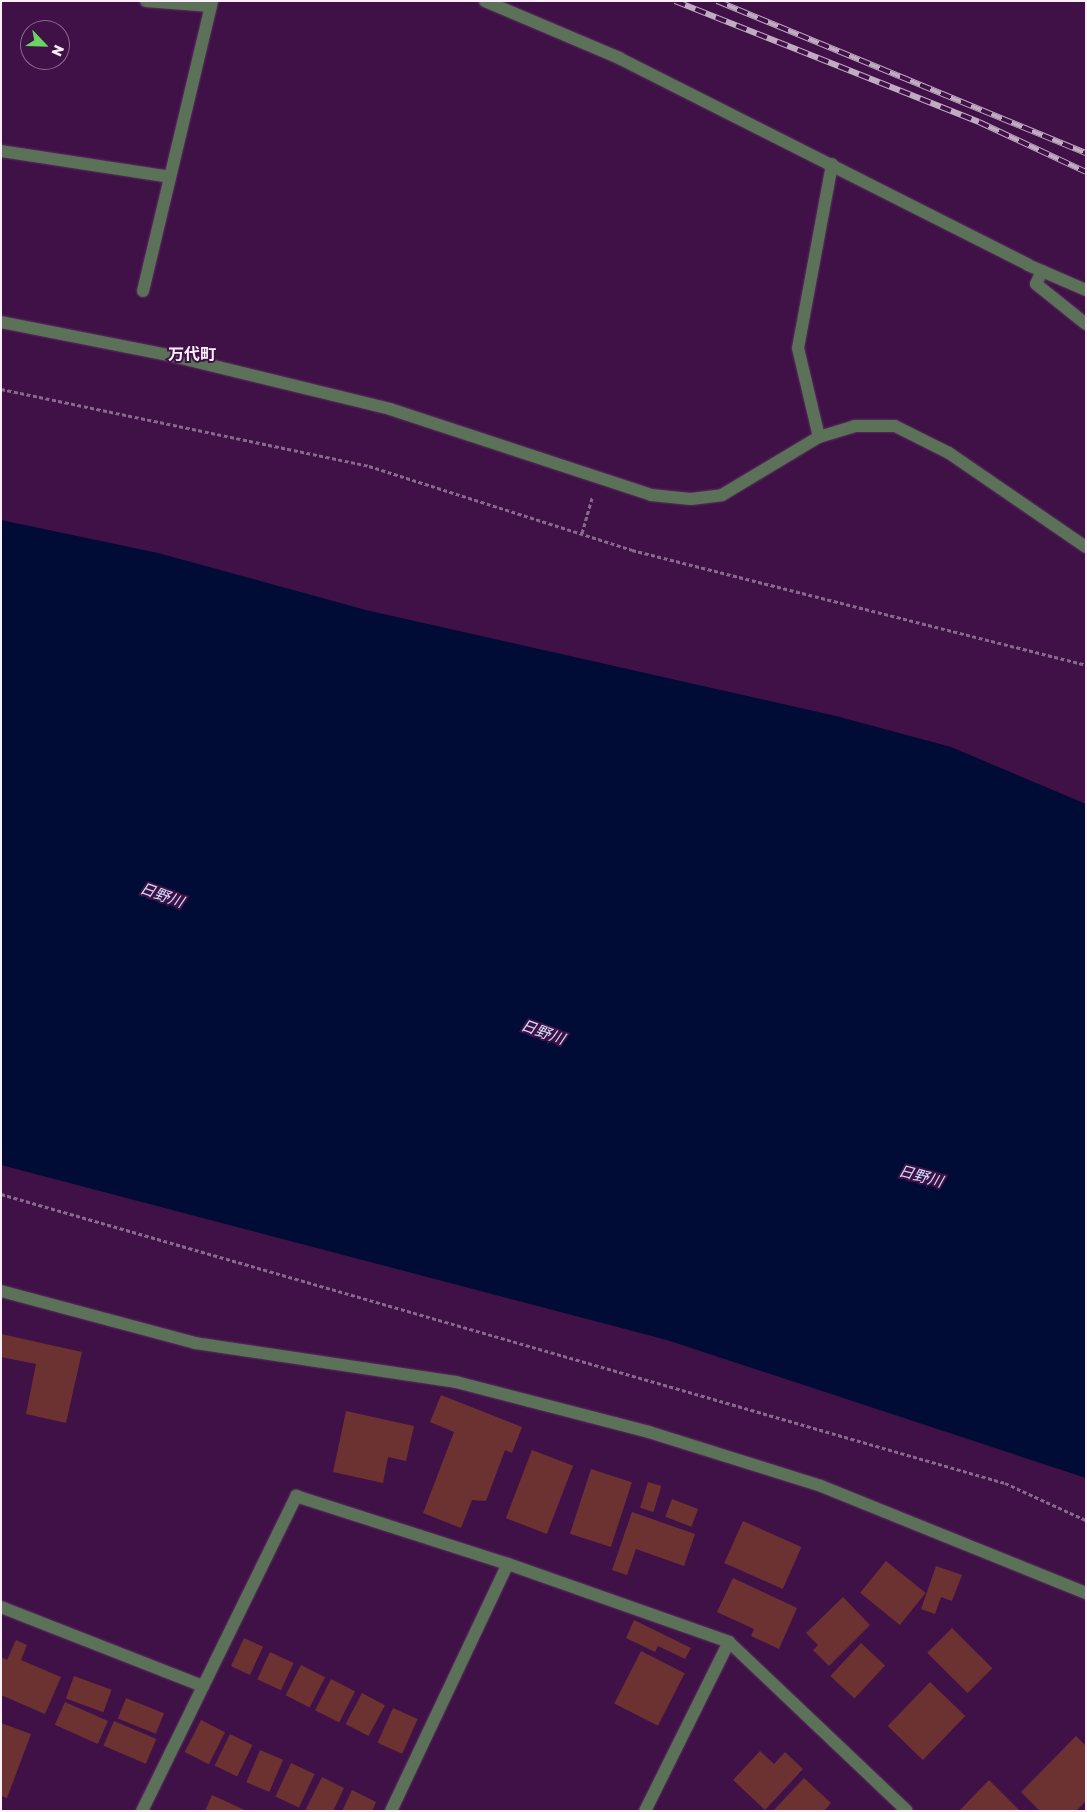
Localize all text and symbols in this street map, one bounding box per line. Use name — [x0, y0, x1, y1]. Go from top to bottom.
north arrow — [20, 20, 70, 70]
text: N — [48, 43, 68, 59]
district label: 万代町 — [168, 344, 216, 364]
water label: 日野川 — [138, 879, 186, 911]
water label: 日野川 — [519, 1016, 567, 1048]
water label: 日野川 — [897, 1161, 945, 1191]

